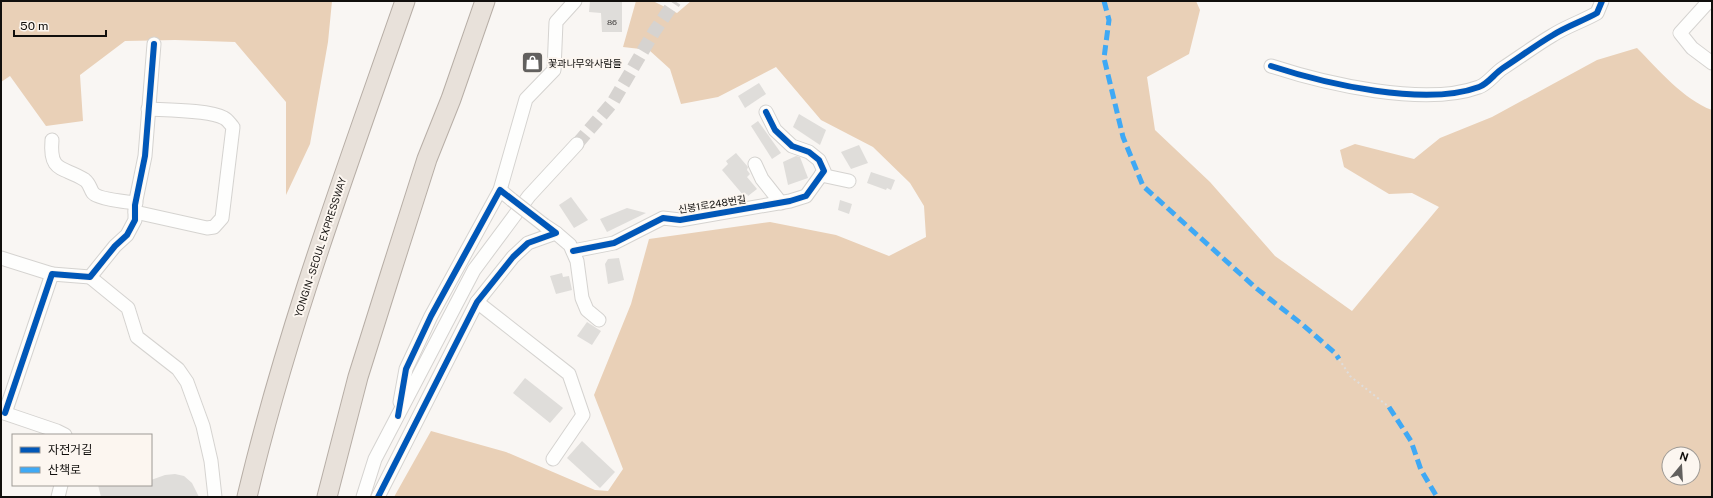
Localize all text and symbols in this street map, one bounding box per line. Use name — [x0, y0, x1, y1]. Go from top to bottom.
scale bar — [14, 12, 106, 38]
house number: 86 — [607, 17, 617, 27]
text: 50 m — [20, 19, 48, 33]
shop icon: 꽃과나무와사람들 — [519, 50, 545, 76]
place label: 꽃과나무와사람들 — [548, 57, 622, 69]
street label: YONGIN - SEOUL EXPRESSWAY — [292, 176, 348, 318]
street label: 신봉1로248번길 — [677, 193, 747, 215]
legend — [12, 434, 152, 486]
text: 자전거길 — [48, 443, 92, 457]
north arrow — [1661, 446, 1701, 486]
text: N — [1678, 449, 1690, 464]
text: 산책로 — [48, 463, 81, 477]

